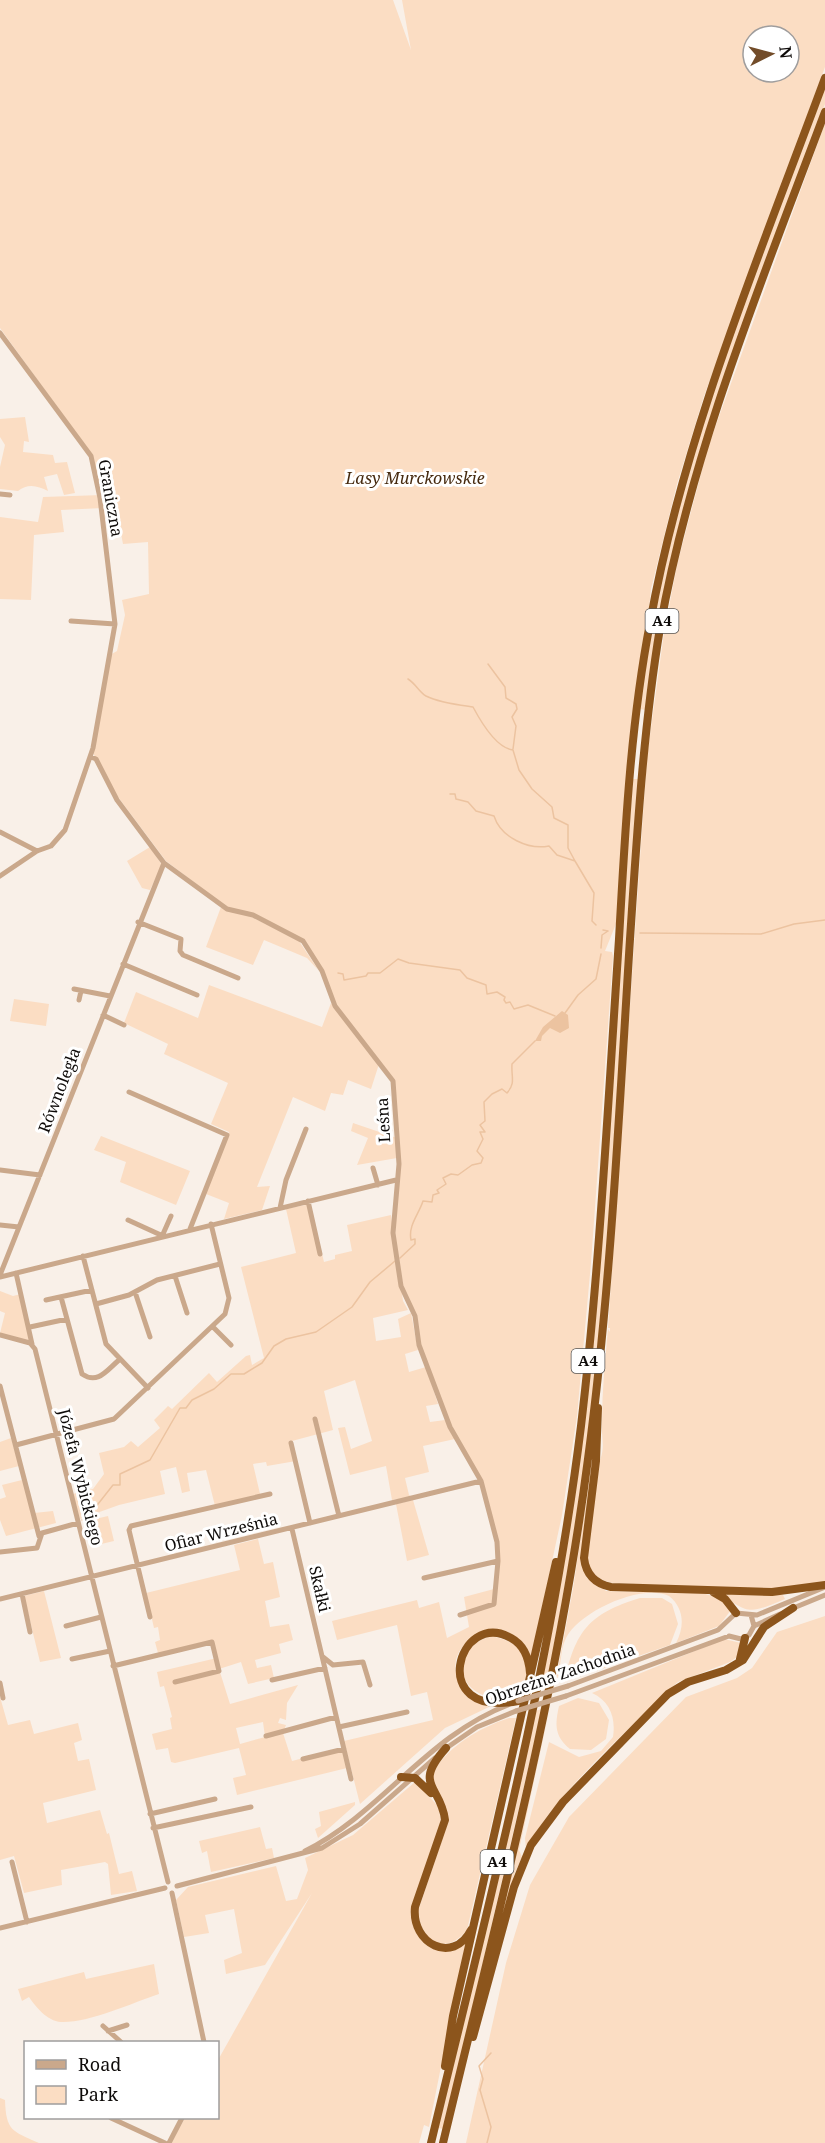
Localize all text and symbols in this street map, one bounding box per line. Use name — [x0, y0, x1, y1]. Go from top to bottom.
north arrow — [741, 24, 801, 84]
text: N — [774, 45, 798, 60]
street label: Graniczna — [93, 457, 129, 539]
park label: Lasy Murckowskie — [344, 467, 485, 489]
road number: A4 — [646, 609, 678, 633]
street label: Równoległa — [33, 1044, 85, 1136]
street label: Leśna — [371, 1097, 395, 1143]
road number: A4 — [572, 1349, 604, 1373]
street label: Józefa Wybickiego — [53, 1405, 109, 1548]
street label: Ofiar Września — [162, 1507, 280, 1557]
street label: Skałki — [304, 1564, 336, 1614]
street label: Obrzeżna Zachodnia — [482, 1638, 638, 1710]
road number: A4 — [480, 1850, 514, 1874]
legend — [24, 2041, 219, 2119]
text: Road — [78, 2052, 121, 2076]
text: Park — [78, 2082, 118, 2106]

